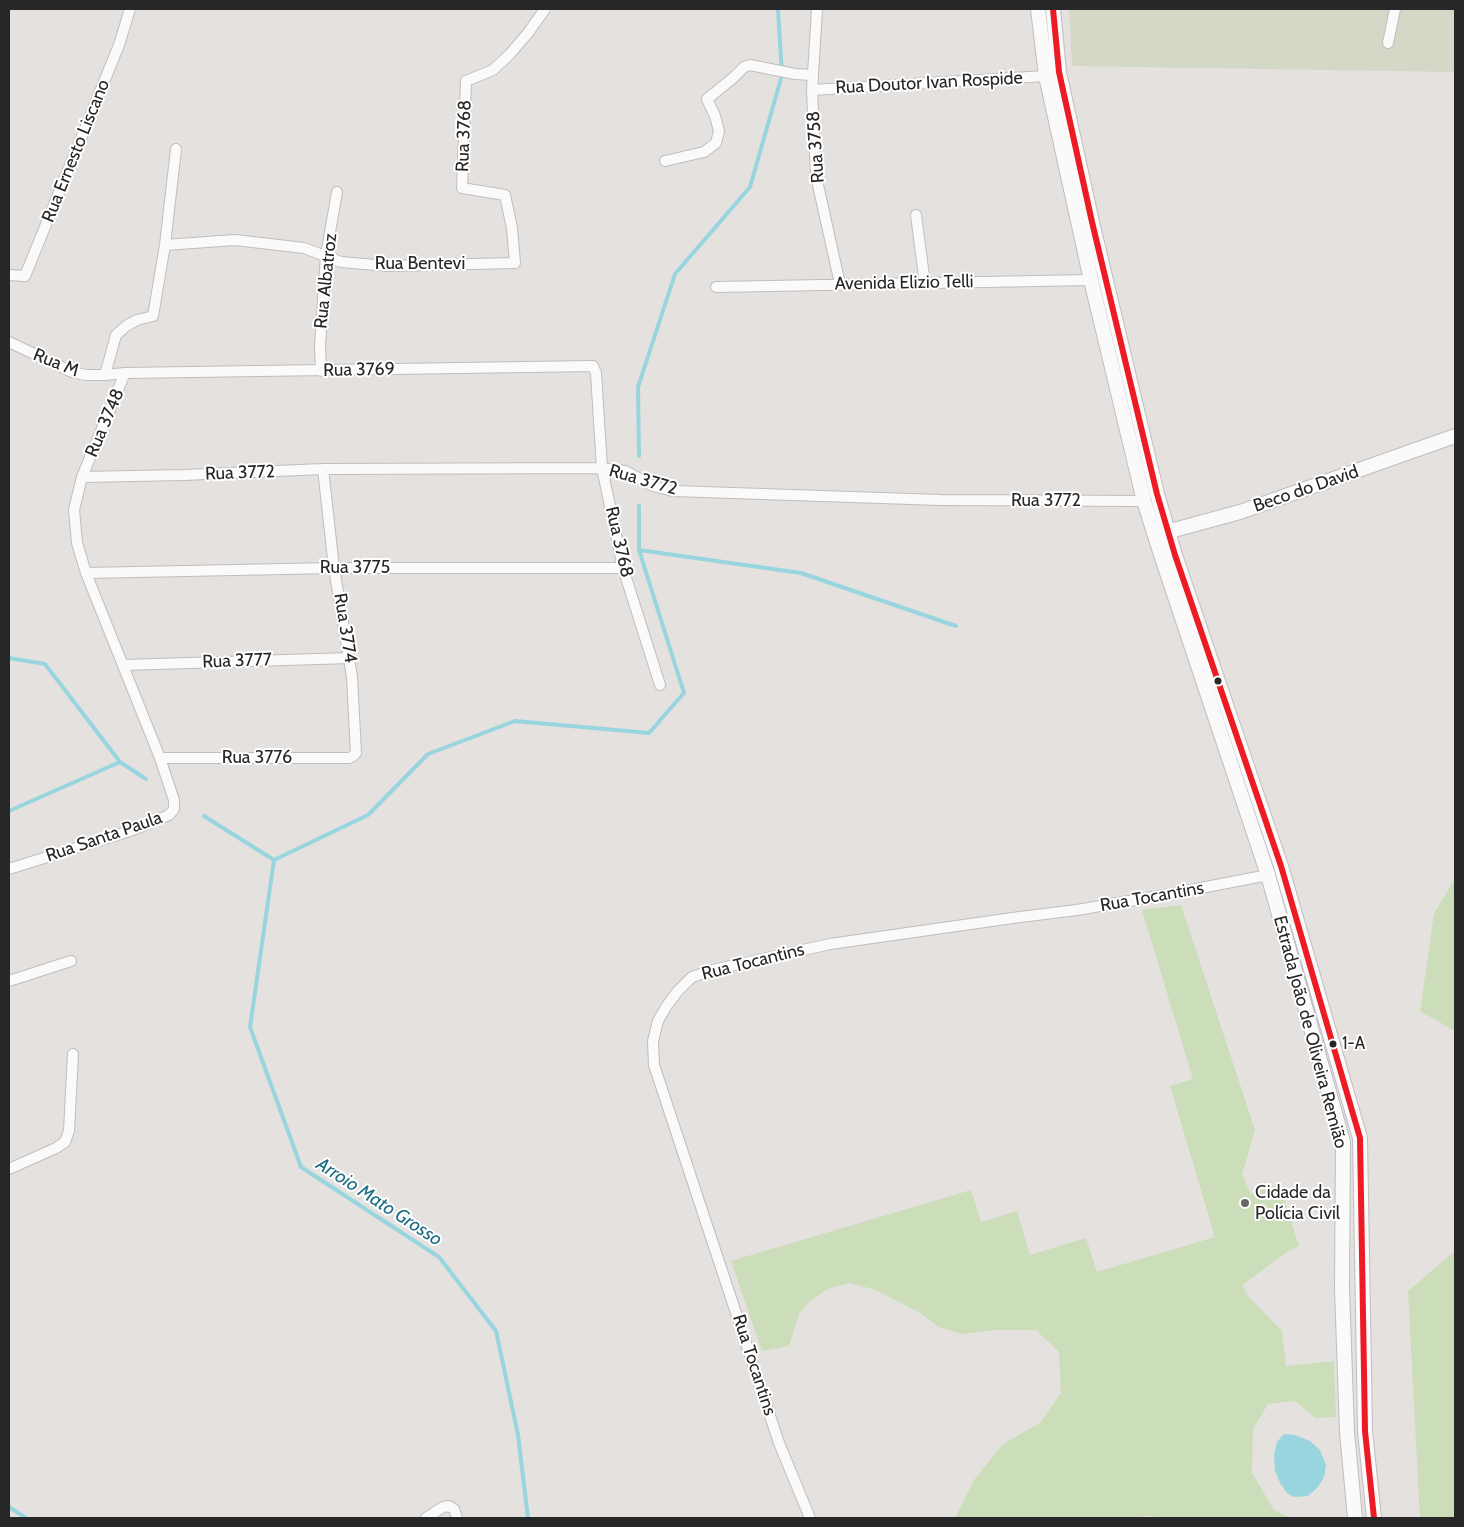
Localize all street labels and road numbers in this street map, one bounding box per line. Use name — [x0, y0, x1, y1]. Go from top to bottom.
street label: Rua Doutor Ivan Rospide — [835, 67, 1023, 99]
street label: Rua Ernesto Liscano — [38, 76, 114, 226]
street label: Rua 3768 — [452, 100, 476, 172]
street label: Rua 3758 — [803, 110, 829, 184]
street label: Rua Albatroz — [310, 232, 342, 330]
street label: Rua Bentevi — [375, 253, 465, 275]
street label: Avenida Elizio Telli — [834, 271, 974, 295]
street label: Rua M — [30, 344, 82, 382]
street label: Rua 3769 — [323, 359, 395, 381]
street label: Rua 3748 — [81, 386, 129, 460]
street label: Rua 3772 — [606, 460, 680, 500]
street label: Rua 3772 — [205, 461, 275, 485]
street label: Beco do David — [1251, 461, 1361, 517]
street label: Rua 3772 — [1011, 490, 1081, 512]
street label: Rua 3768 — [600, 504, 638, 580]
street label: Rua 3775 — [320, 557, 390, 579]
street label: Rua 3774 — [329, 592, 361, 664]
street label: Rua 3777 — [202, 649, 272, 673]
street label: Rua 3776 — [222, 747, 292, 769]
street label: Rua Santa Paula — [43, 807, 165, 867]
street label: Rua Tocantins — [1098, 877, 1206, 917]
street label: Estrada João de Oliveira Remião — [1269, 913, 1351, 1151]
street label: Rua Tocantins — [699, 939, 807, 985]
street label: Rua Tocantins — [728, 1312, 780, 1418]

